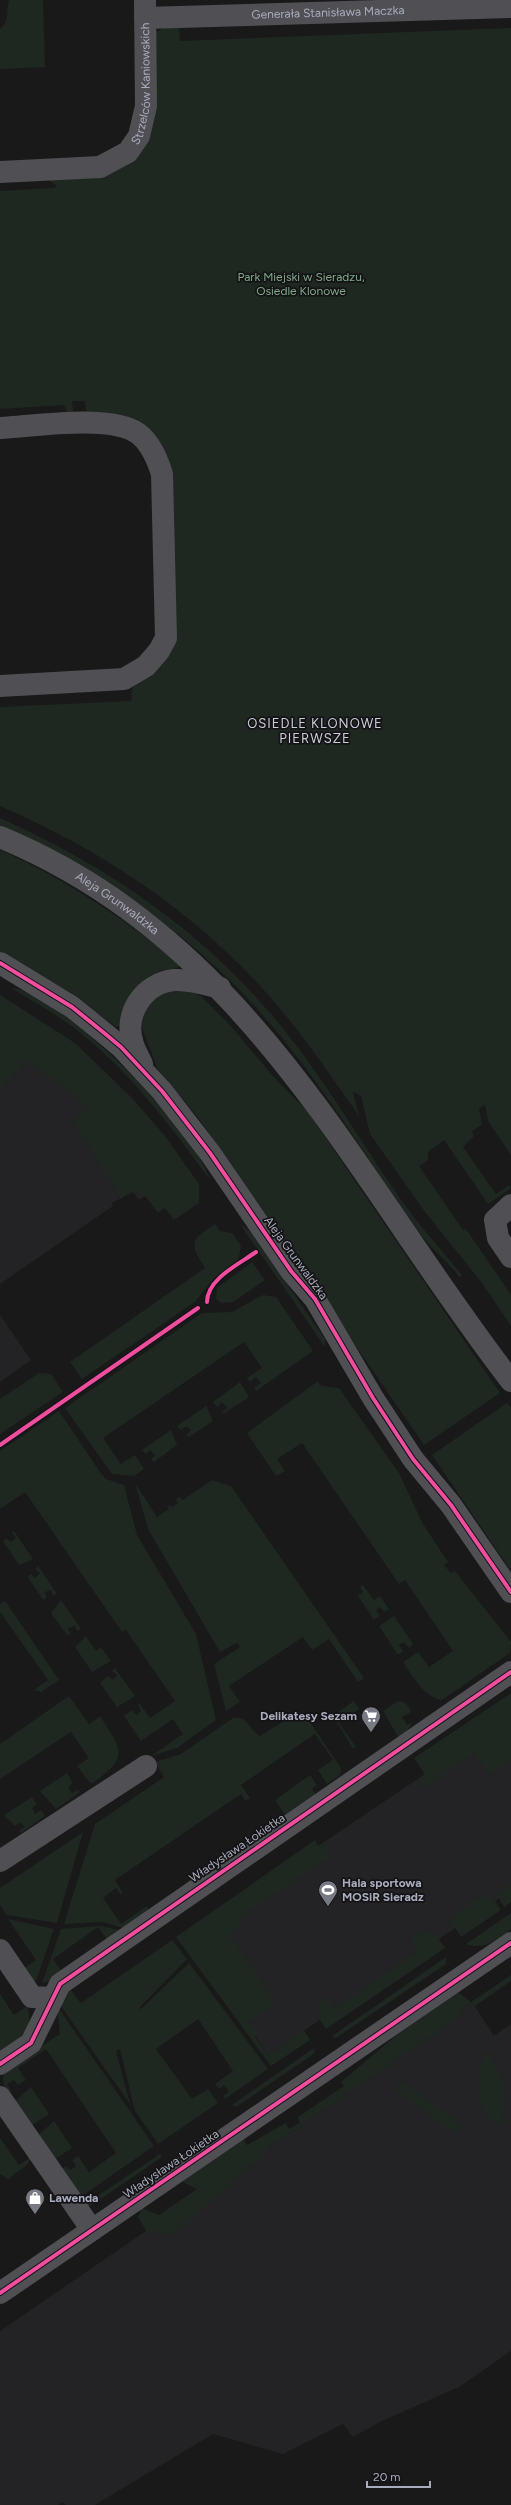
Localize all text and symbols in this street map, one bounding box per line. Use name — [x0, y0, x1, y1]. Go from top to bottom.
street label: Generała Stanisława Maczka — [251, 3, 405, 22]
street label: Strzelców Kaniowskich — [128, 22, 153, 147]
park label: Park Miejski w Sieradzu, Osiedle Klonowe — [237, 270, 365, 298]
district label: OSIEDLE KLONOWE PIERWSZE — [247, 716, 383, 746]
street label: Aleja Grunwaldzka — [73, 869, 162, 938]
street label: Aleja Grunwaldzka — [261, 1214, 331, 1302]
supermarket icon: Delikatesy Sezam — [360, 1705, 382, 1733]
place label: Delikatesy Sezam — [260, 1709, 357, 1723]
street label: Władysława Łokietka — [186, 1811, 288, 1885]
place label: Hala sportowa MOSiR Sieradz — [342, 1876, 424, 1904]
sports icon: Hala sportowa MOSiR Sieradz — [317, 1879, 339, 1907]
street label: Władysława Łokietka — [120, 2127, 222, 2201]
shop icon: Lawenda — [24, 2187, 46, 2215]
place label: Lawenda — [49, 2191, 99, 2205]
scale bar — [367, 2463, 430, 2489]
text: 20 m — [373, 2470, 401, 2484]

